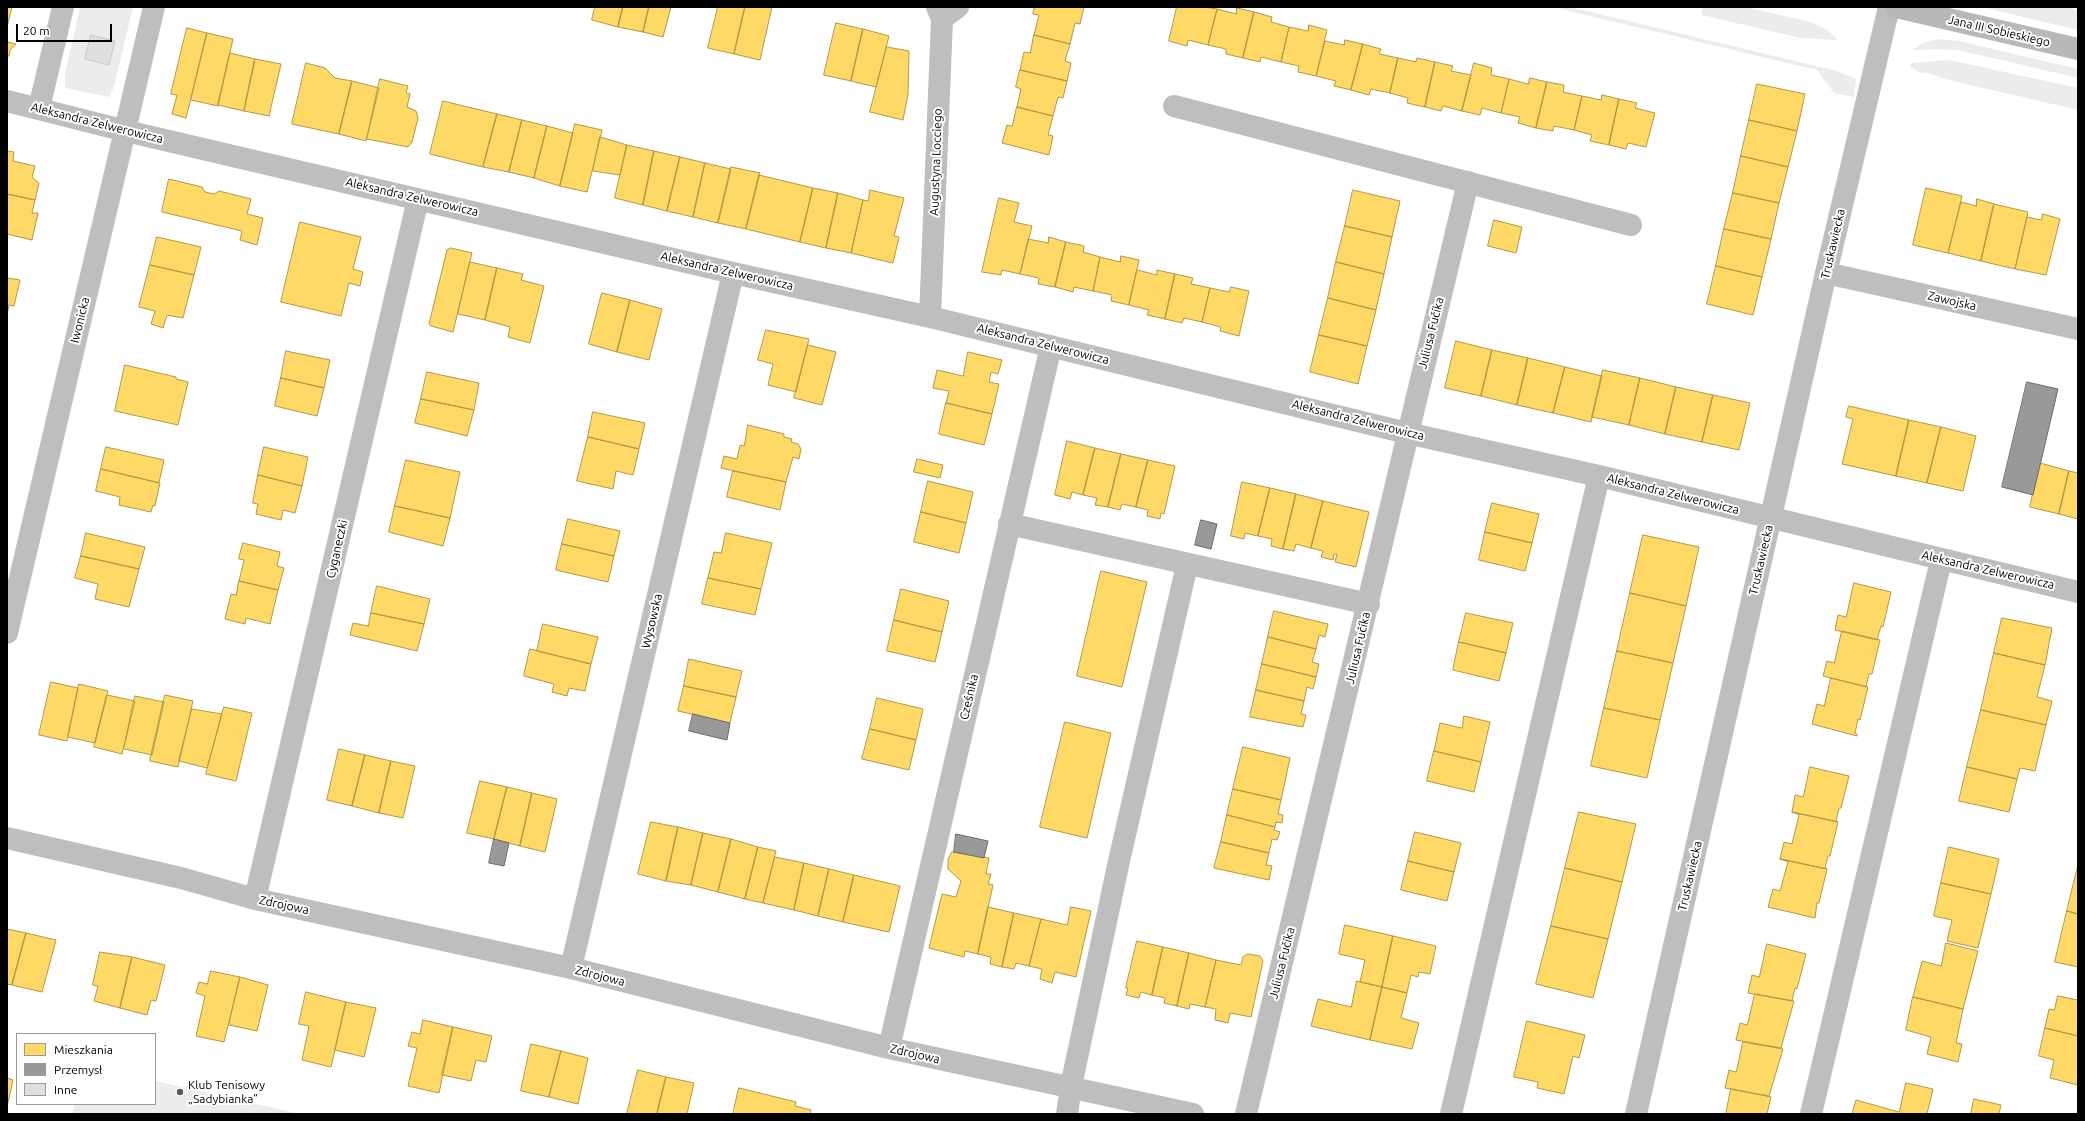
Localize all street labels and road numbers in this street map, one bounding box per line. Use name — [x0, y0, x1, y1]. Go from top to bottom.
street label: Jana III Sobieskiego — [1947, 12, 2051, 50]
street label: Aleksandra Zelwerowicza — [29, 100, 165, 146]
street label: Augustyna Locciego — [927, 108, 945, 216]
street label: Aleksandra Zelwerowicza — [344, 175, 480, 219]
street label: Truskawiecka — [1818, 207, 1848, 281]
street label: Aleksandra Zelwerowicza — [659, 249, 795, 293]
street label: Zawojska — [1926, 288, 1978, 314]
street label: Iwonicka — [67, 295, 93, 345]
street label: Juliusa Fučíka — [1415, 296, 1447, 370]
street label: Aleksandra Zelwerowicza — [975, 321, 1111, 367]
street label: Aleksandra Zelwerowicza — [1290, 397, 1426, 443]
street label: Aleksandra Zelwerowicza — [1605, 471, 1741, 517]
street label: Cyganeczki — [323, 518, 351, 580]
street label: Truskawiecka — [1746, 523, 1776, 597]
street label: Aleksandra Zelwerowicza — [1920, 548, 2056, 592]
street label: Wysowska — [639, 592, 665, 650]
street label: Juliusa Fučíka — [1343, 611, 1373, 685]
street label: Cześnika — [957, 673, 981, 721]
street label: Truskawiecka — [1675, 839, 1705, 913]
street label: Zdrojowa — [258, 893, 310, 917]
street label: Juliusa Fučíka — [1266, 926, 1298, 1000]
street label: Zdrojowa — [574, 963, 626, 989]
street label: Zdrojowa — [889, 1041, 941, 1067]

